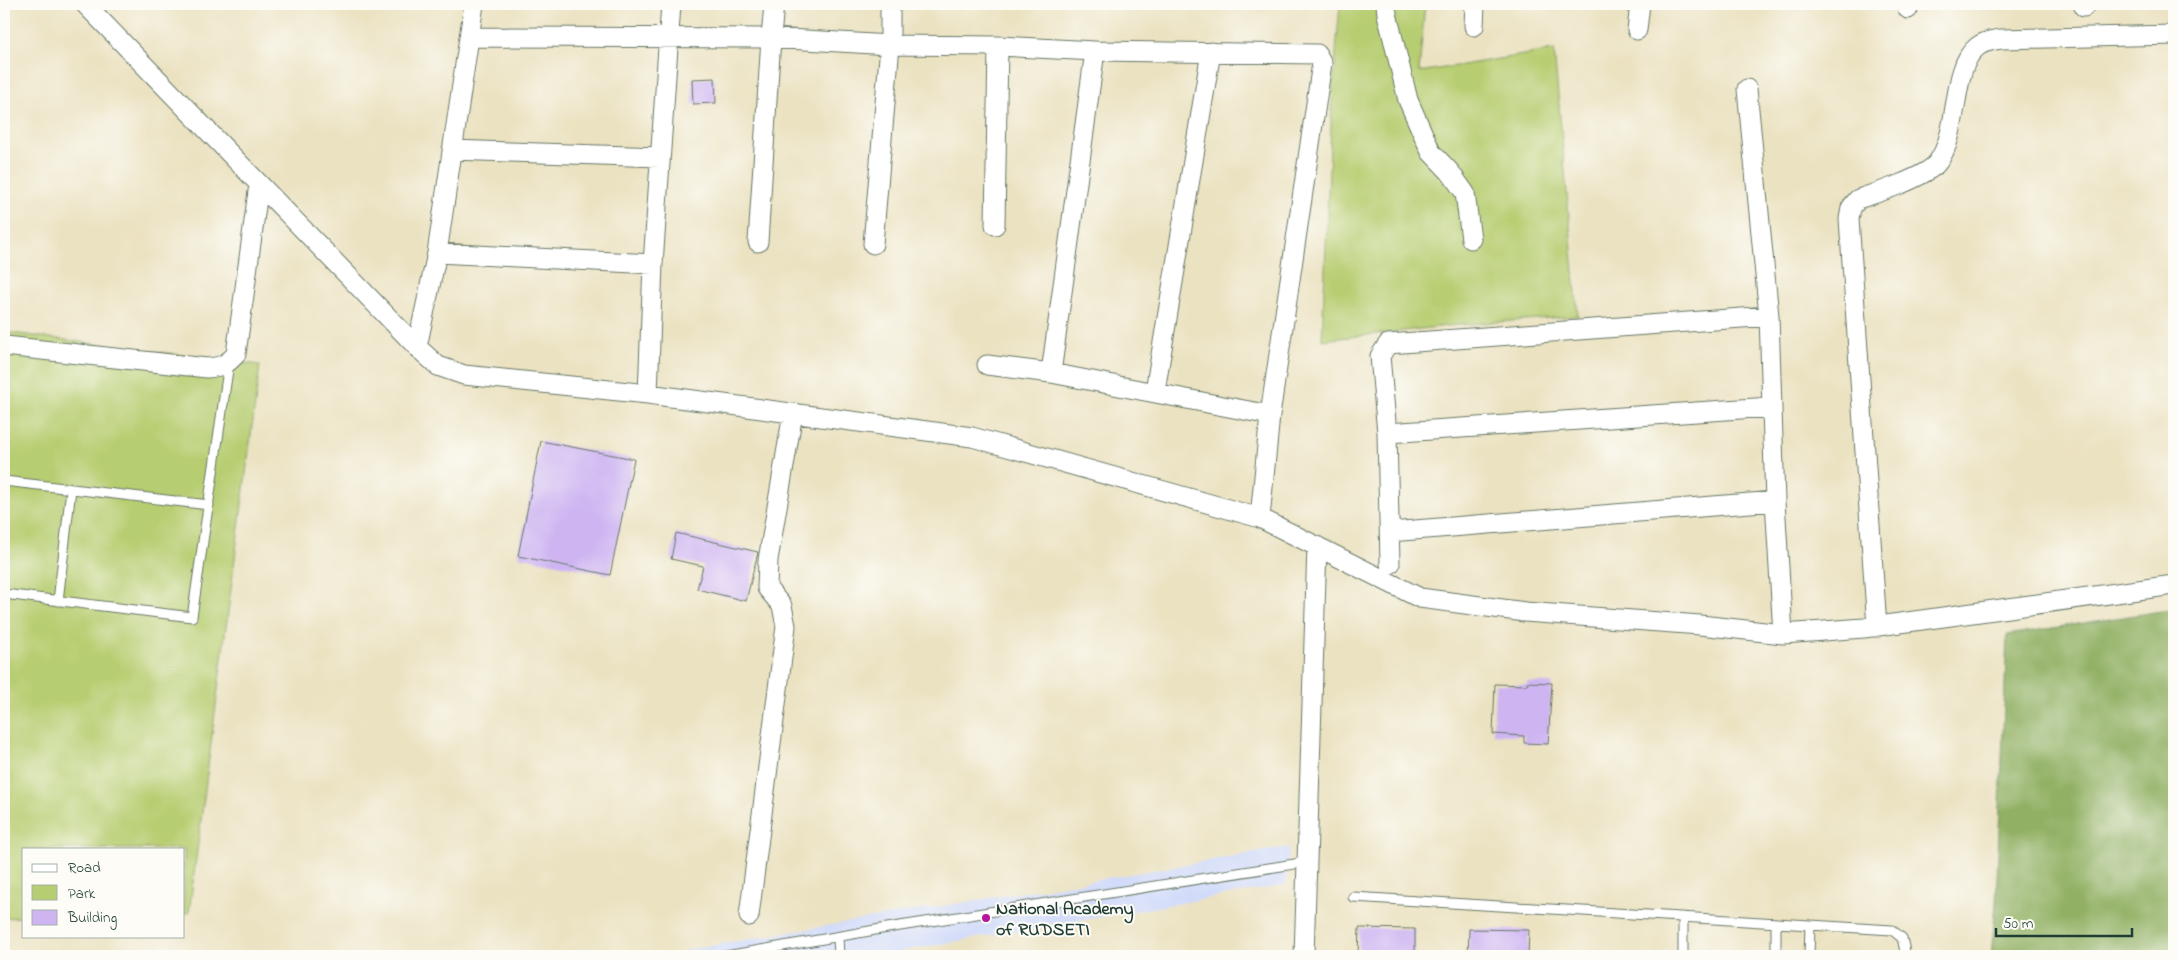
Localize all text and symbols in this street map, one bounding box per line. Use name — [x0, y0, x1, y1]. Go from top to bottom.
legend — [22, 848, 185, 938]
text: Road — [68, 857, 101, 879]
text: Park — [68, 883, 96, 905]
place label: National Academy of RUDSETI — [996, 897, 1134, 944]
scale bar — [1996, 905, 2132, 937]
text: Building — [67, 907, 117, 930]
marker: National Academy of RUDSETI — [980, 912, 992, 924]
text: 50 m — [2003, 913, 2034, 935]

